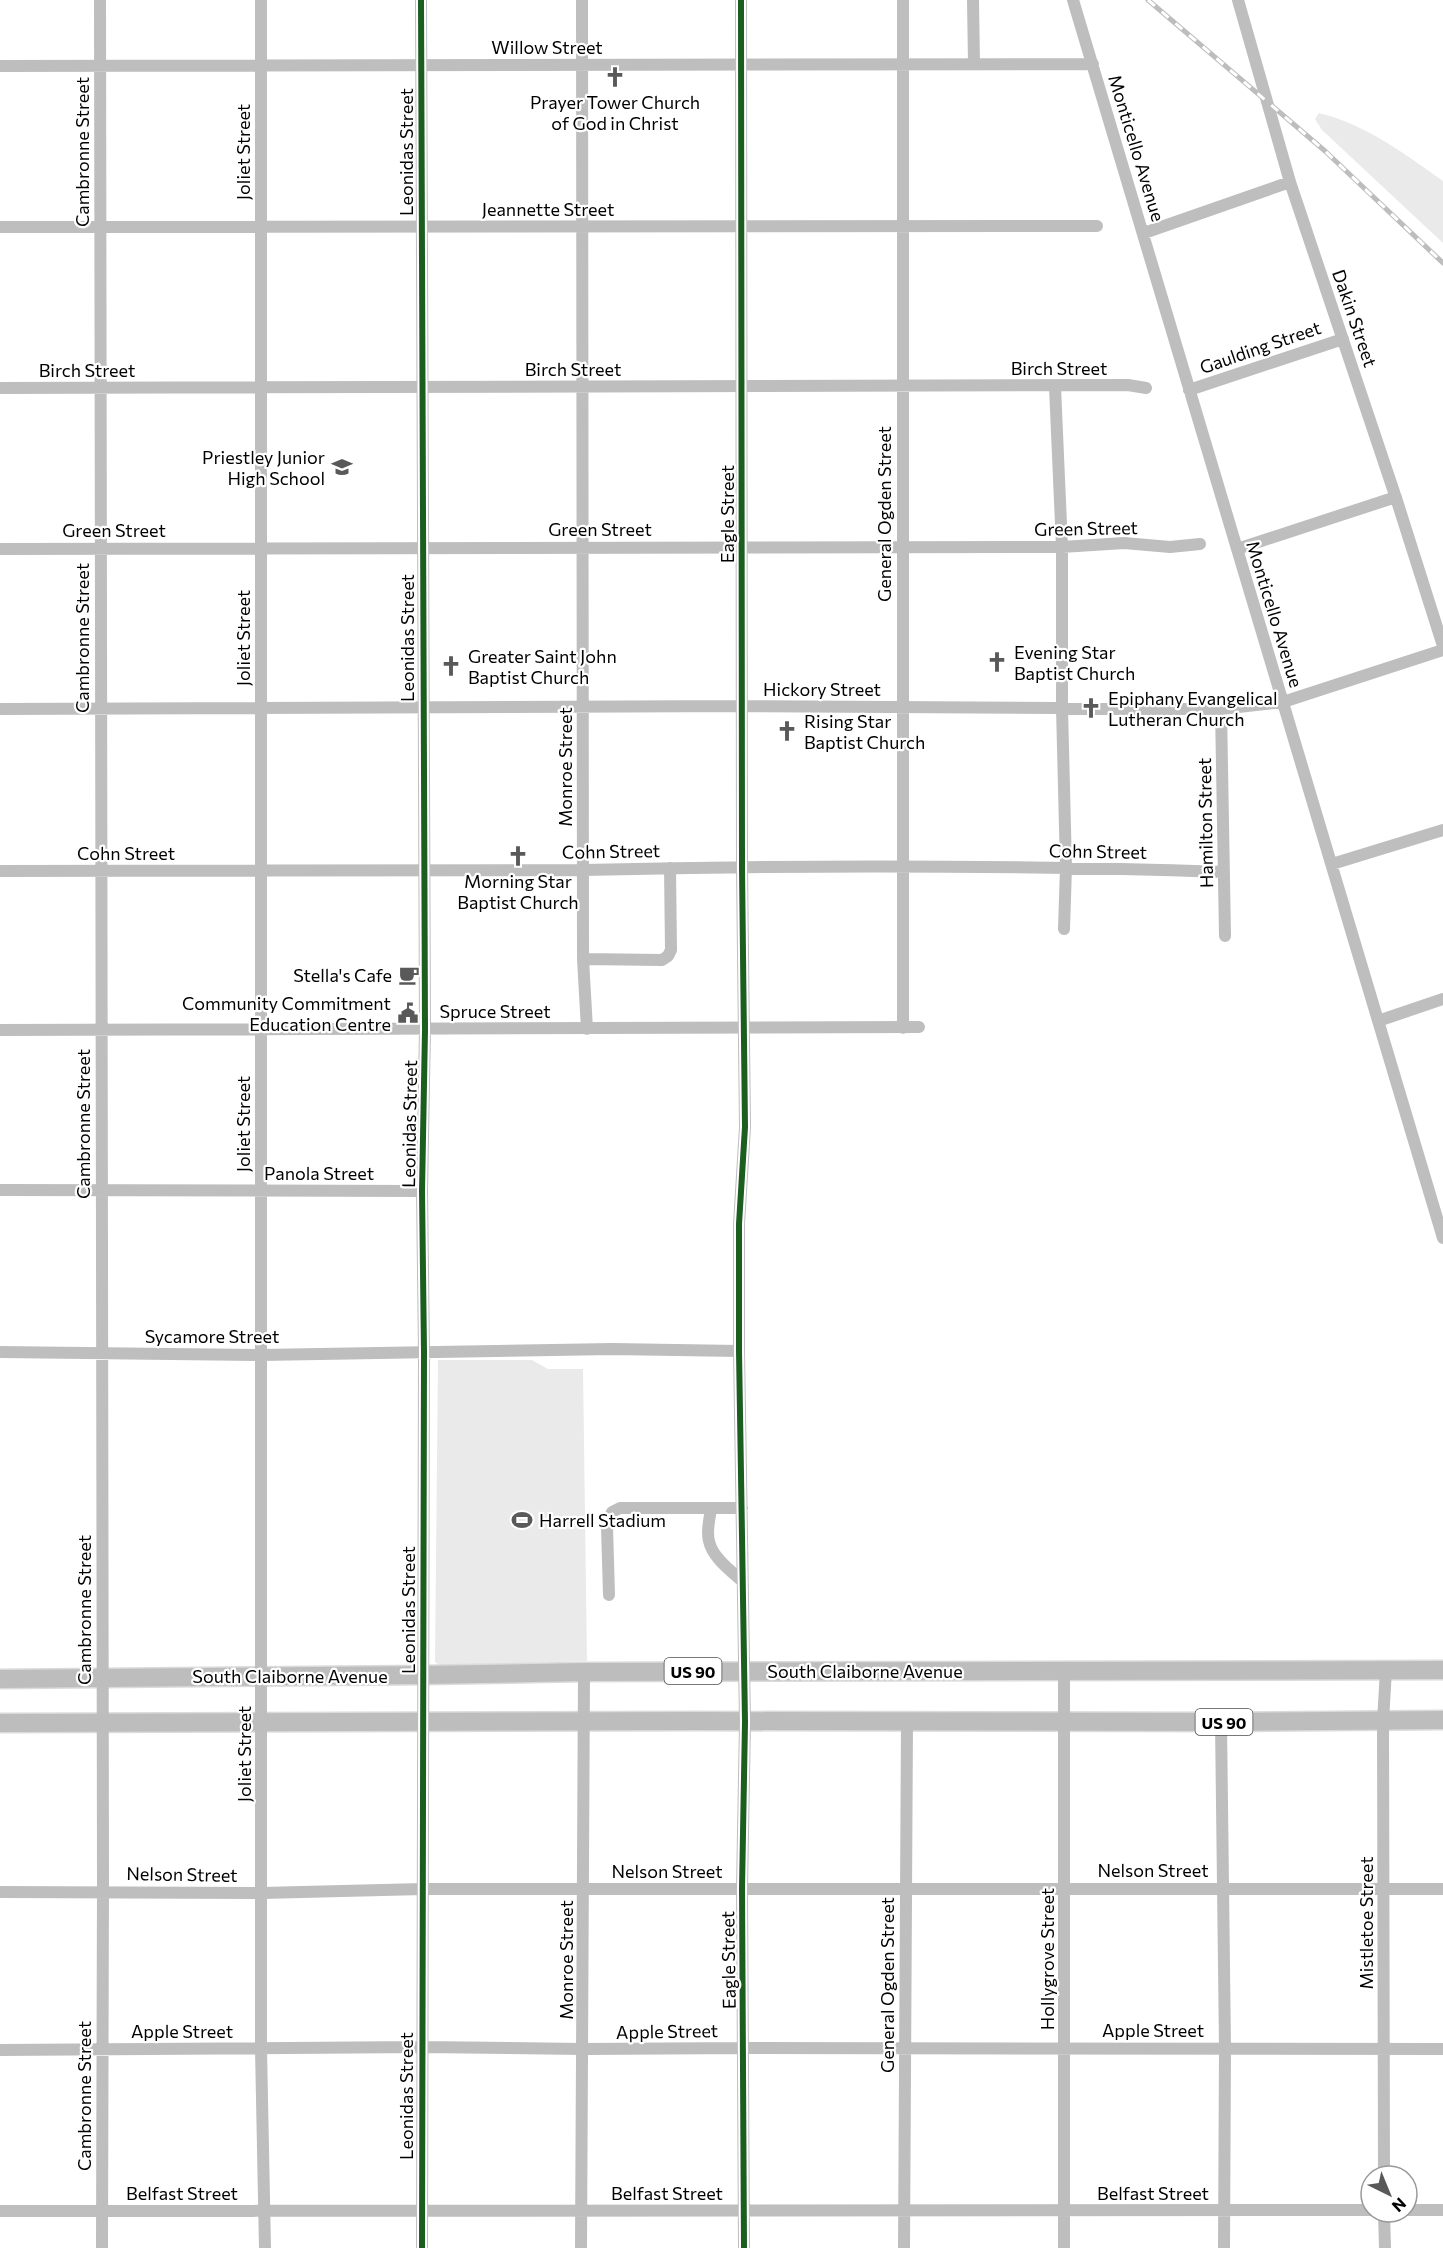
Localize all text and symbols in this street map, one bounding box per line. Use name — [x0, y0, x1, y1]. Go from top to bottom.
street label: Willow Street — [491, 36, 603, 58]
church icon: Prayer Tower Church of God in Christ — [603, 65, 627, 89]
street label: Monticello Avenue — [1104, 72, 1170, 224]
street label: Cambronne Street — [71, 77, 93, 227]
street label: Leonidas Street — [395, 88, 417, 216]
place label: Prayer Tower Church of God in Christ — [530, 91, 700, 134]
street label: Joliet Street — [232, 104, 254, 200]
street label: Jeannette Street — [482, 198, 614, 220]
street label: Dakin Street — [1328, 266, 1382, 370]
street label: Gaulding Street — [1197, 316, 1323, 378]
street label: Birch Street — [1011, 357, 1107, 379]
street label: Birch Street — [525, 358, 621, 380]
street label: Birch Street — [39, 359, 135, 381]
street label: General Ogden Street — [873, 426, 895, 602]
place label: Priestley Junior High School — [202, 446, 325, 489]
school or university icon: Priestley Junior High School — [330, 455, 354, 479]
street label: Eagle Street — [716, 465, 738, 563]
street label: Green Street — [1034, 516, 1138, 540]
street label: Green Street — [548, 518, 652, 540]
street label: Green Street — [62, 519, 166, 541]
street label: Monticello Avenue — [1242, 538, 1308, 690]
street label: Cambronne Street — [71, 563, 93, 713]
street label: Leonidas Street — [396, 574, 418, 702]
street label: Joliet Street — [232, 590, 254, 686]
place label: Evening Star Baptist Church — [1014, 641, 1135, 684]
place label: Greater Saint John Baptist Church — [468, 645, 617, 688]
church icon: Evening Star Baptist Church — [985, 650, 1009, 674]
church icon: Greater Saint John Baptist Church — [439, 654, 463, 678]
street label: Hickory Street — [763, 678, 881, 700]
place label: Epiphany Evangelical Lutheran Church — [1108, 687, 1278, 730]
church icon: Epiphany Evangelical Lutheran Church — [1079, 696, 1103, 720]
street label: Monroe Street — [554, 707, 576, 827]
place label: Rising Star Baptist Church — [804, 710, 925, 753]
church icon: Rising Star Baptist Church — [775, 719, 799, 743]
street label: Hamilton Street — [1193, 758, 1217, 888]
street label: Cohn Street — [562, 839, 660, 863]
street label: Cohn Street — [1049, 839, 1147, 863]
street label: Cohn Street — [77, 842, 175, 864]
church icon: Morning Star Baptist Church — [506, 844, 530, 868]
place label: Morning Star Baptist Church — [457, 870, 579, 913]
cafe icon: Stella's Cafe — [397, 963, 421, 987]
place label: Stella's Cafe — [293, 964, 392, 986]
place label: Community Commitment Education Centre — [182, 992, 391, 1035]
street label: Spruce Street — [439, 1000, 551, 1022]
public building icon: Community Commitment Education Centre — [396, 1001, 420, 1025]
street label: Cambronne Street — [72, 1049, 94, 1199]
street label: Leonidas Street — [397, 1060, 421, 1188]
street label: Joliet Street — [232, 1076, 254, 1172]
street label: Panola Street — [264, 1162, 374, 1184]
street label: Sycamore Street — [145, 1325, 279, 1347]
sports icon: Harrell Stadium — [510, 1508, 534, 1532]
place label: Harrell Stadium — [539, 1509, 666, 1531]
street label: Cambronne Street — [73, 1535, 95, 1685]
street label: Leonidas Street — [397, 1546, 419, 1674]
road number: US 90 — [664, 1658, 722, 1684]
street label: South Claiborne Avenue — [767, 1660, 963, 1682]
street label: South Claiborne Avenue — [192, 1665, 388, 1687]
street label: Joliet Street — [233, 1706, 255, 1802]
road number: US 90 — [1196, 1709, 1252, 1735]
street label: Mistletoe Street — [1355, 1856, 1377, 1990]
street label: Nelson Street — [1097, 1859, 1209, 1881]
street label: Nelson Street — [611, 1860, 723, 1882]
street label: Nelson Street — [126, 1862, 238, 1886]
street label: Hollygrove Street — [1036, 1888, 1058, 2030]
street label: General Ogden Street — [876, 1897, 898, 2073]
street label: Monroe Street — [555, 1900, 577, 2020]
street label: Eagle Street — [716, 1911, 740, 2009]
street label: Apple Street — [616, 2019, 718, 2043]
street label: Apple Street — [1102, 2019, 1204, 2041]
street label: Apple Street — [131, 2020, 233, 2042]
street label: Cambronne Street — [73, 2021, 95, 2171]
street label: Leonidas Street — [395, 2032, 417, 2160]
north arrow — [1359, 2164, 1419, 2224]
street label: Belfast Street — [126, 2182, 238, 2204]
street label: Belfast Street — [611, 2182, 723, 2204]
street label: Belfast Street — [1097, 2182, 1209, 2204]
text: N — [1389, 2194, 1410, 2216]

